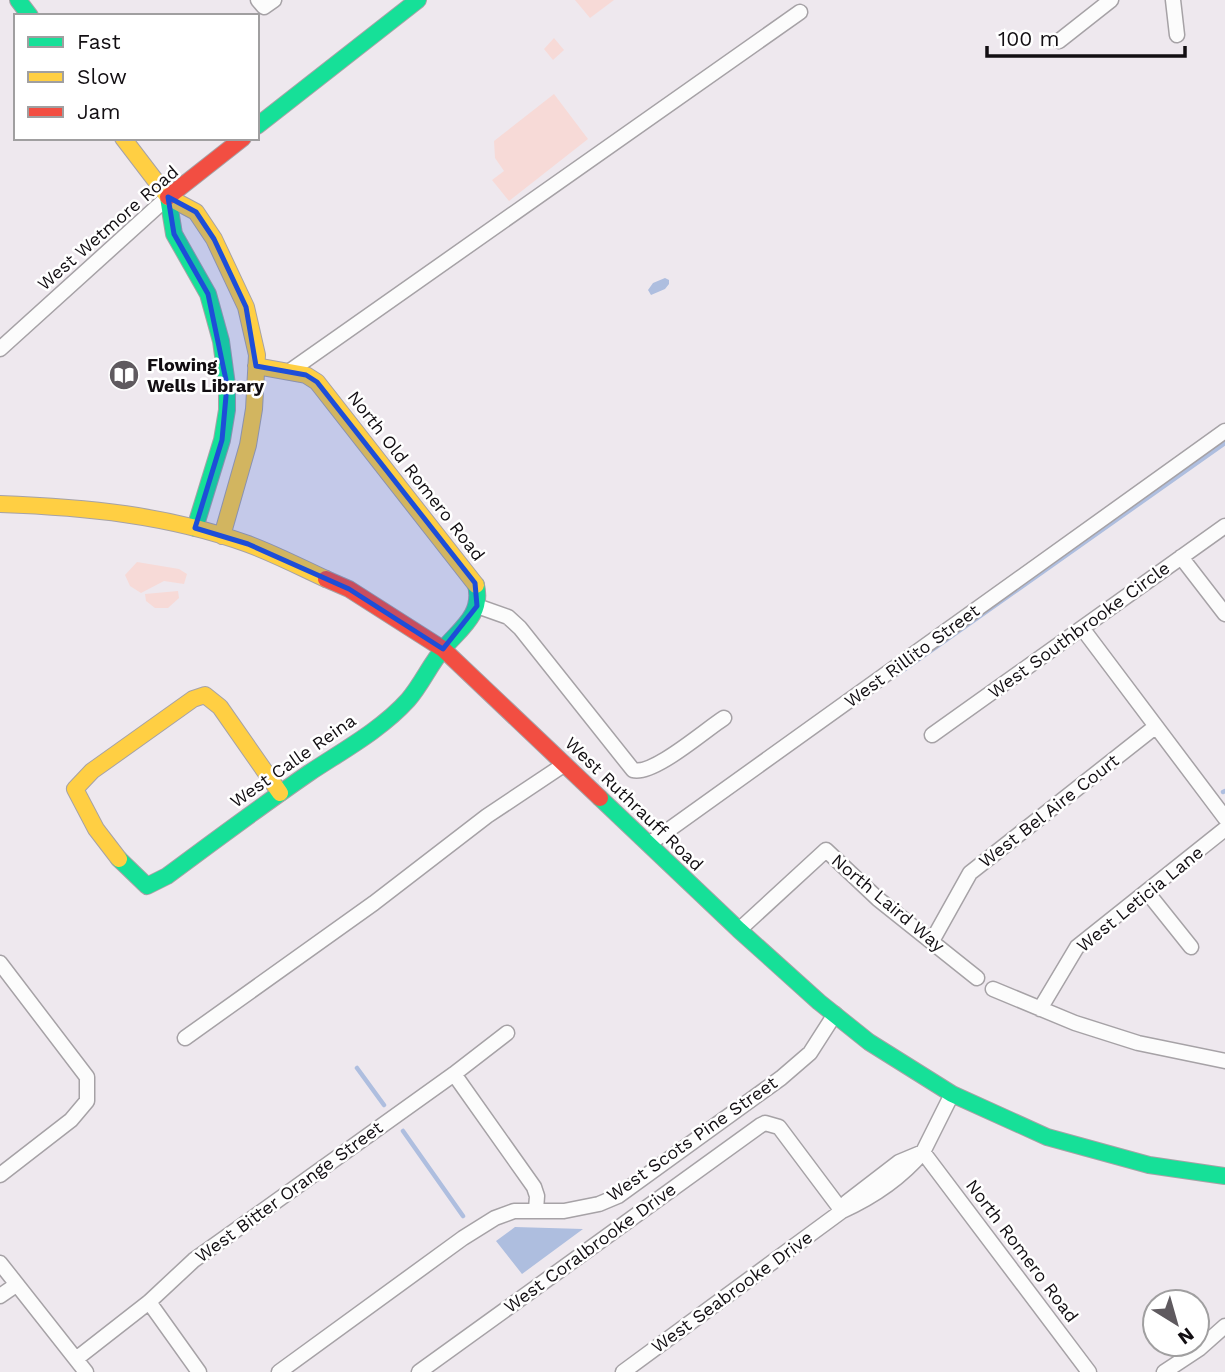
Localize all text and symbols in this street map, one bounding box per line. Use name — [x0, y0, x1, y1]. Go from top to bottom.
legend — [14, 14, 259, 140]
scale bar — [987, 14, 1185, 58]
text: 100 m — [998, 26, 1060, 51]
text: Fast — [77, 29, 121, 54]
text: Slow — [77, 64, 127, 89]
text: Jam — [77, 99, 120, 124]
street label: West Wetmore Road — [33, 161, 182, 294]
place label: Flowing Wells Library — [147, 354, 265, 396]
library icon: Flowing Wells Library — [107, 358, 141, 392]
street label: North Old Romero Road — [344, 387, 489, 565]
street label: West Southbrooke Circle — [984, 557, 1173, 702]
street label: West Rillito Street — [840, 599, 984, 712]
street label: West Calle Reina — [226, 709, 360, 812]
street label: West Ruthrauff Road — [561, 732, 708, 875]
street label: West Bel Aire Court — [975, 749, 1123, 872]
street label: West Leticia Lane — [1072, 841, 1207, 956]
street label: North Laird Way — [828, 849, 950, 956]
street label: West Scots Pine Street — [602, 1071, 781, 1205]
street label: West Bitter Orange Street — [191, 1116, 387, 1267]
street label: North Romero Road — [962, 1175, 1083, 1326]
street label: West Coralbrooke Drive — [500, 1178, 680, 1317]
street label: West Seabrooke Drive — [647, 1226, 816, 1357]
north arrow — [1141, 1288, 1211, 1358]
text: N — [1173, 1323, 1198, 1350]

